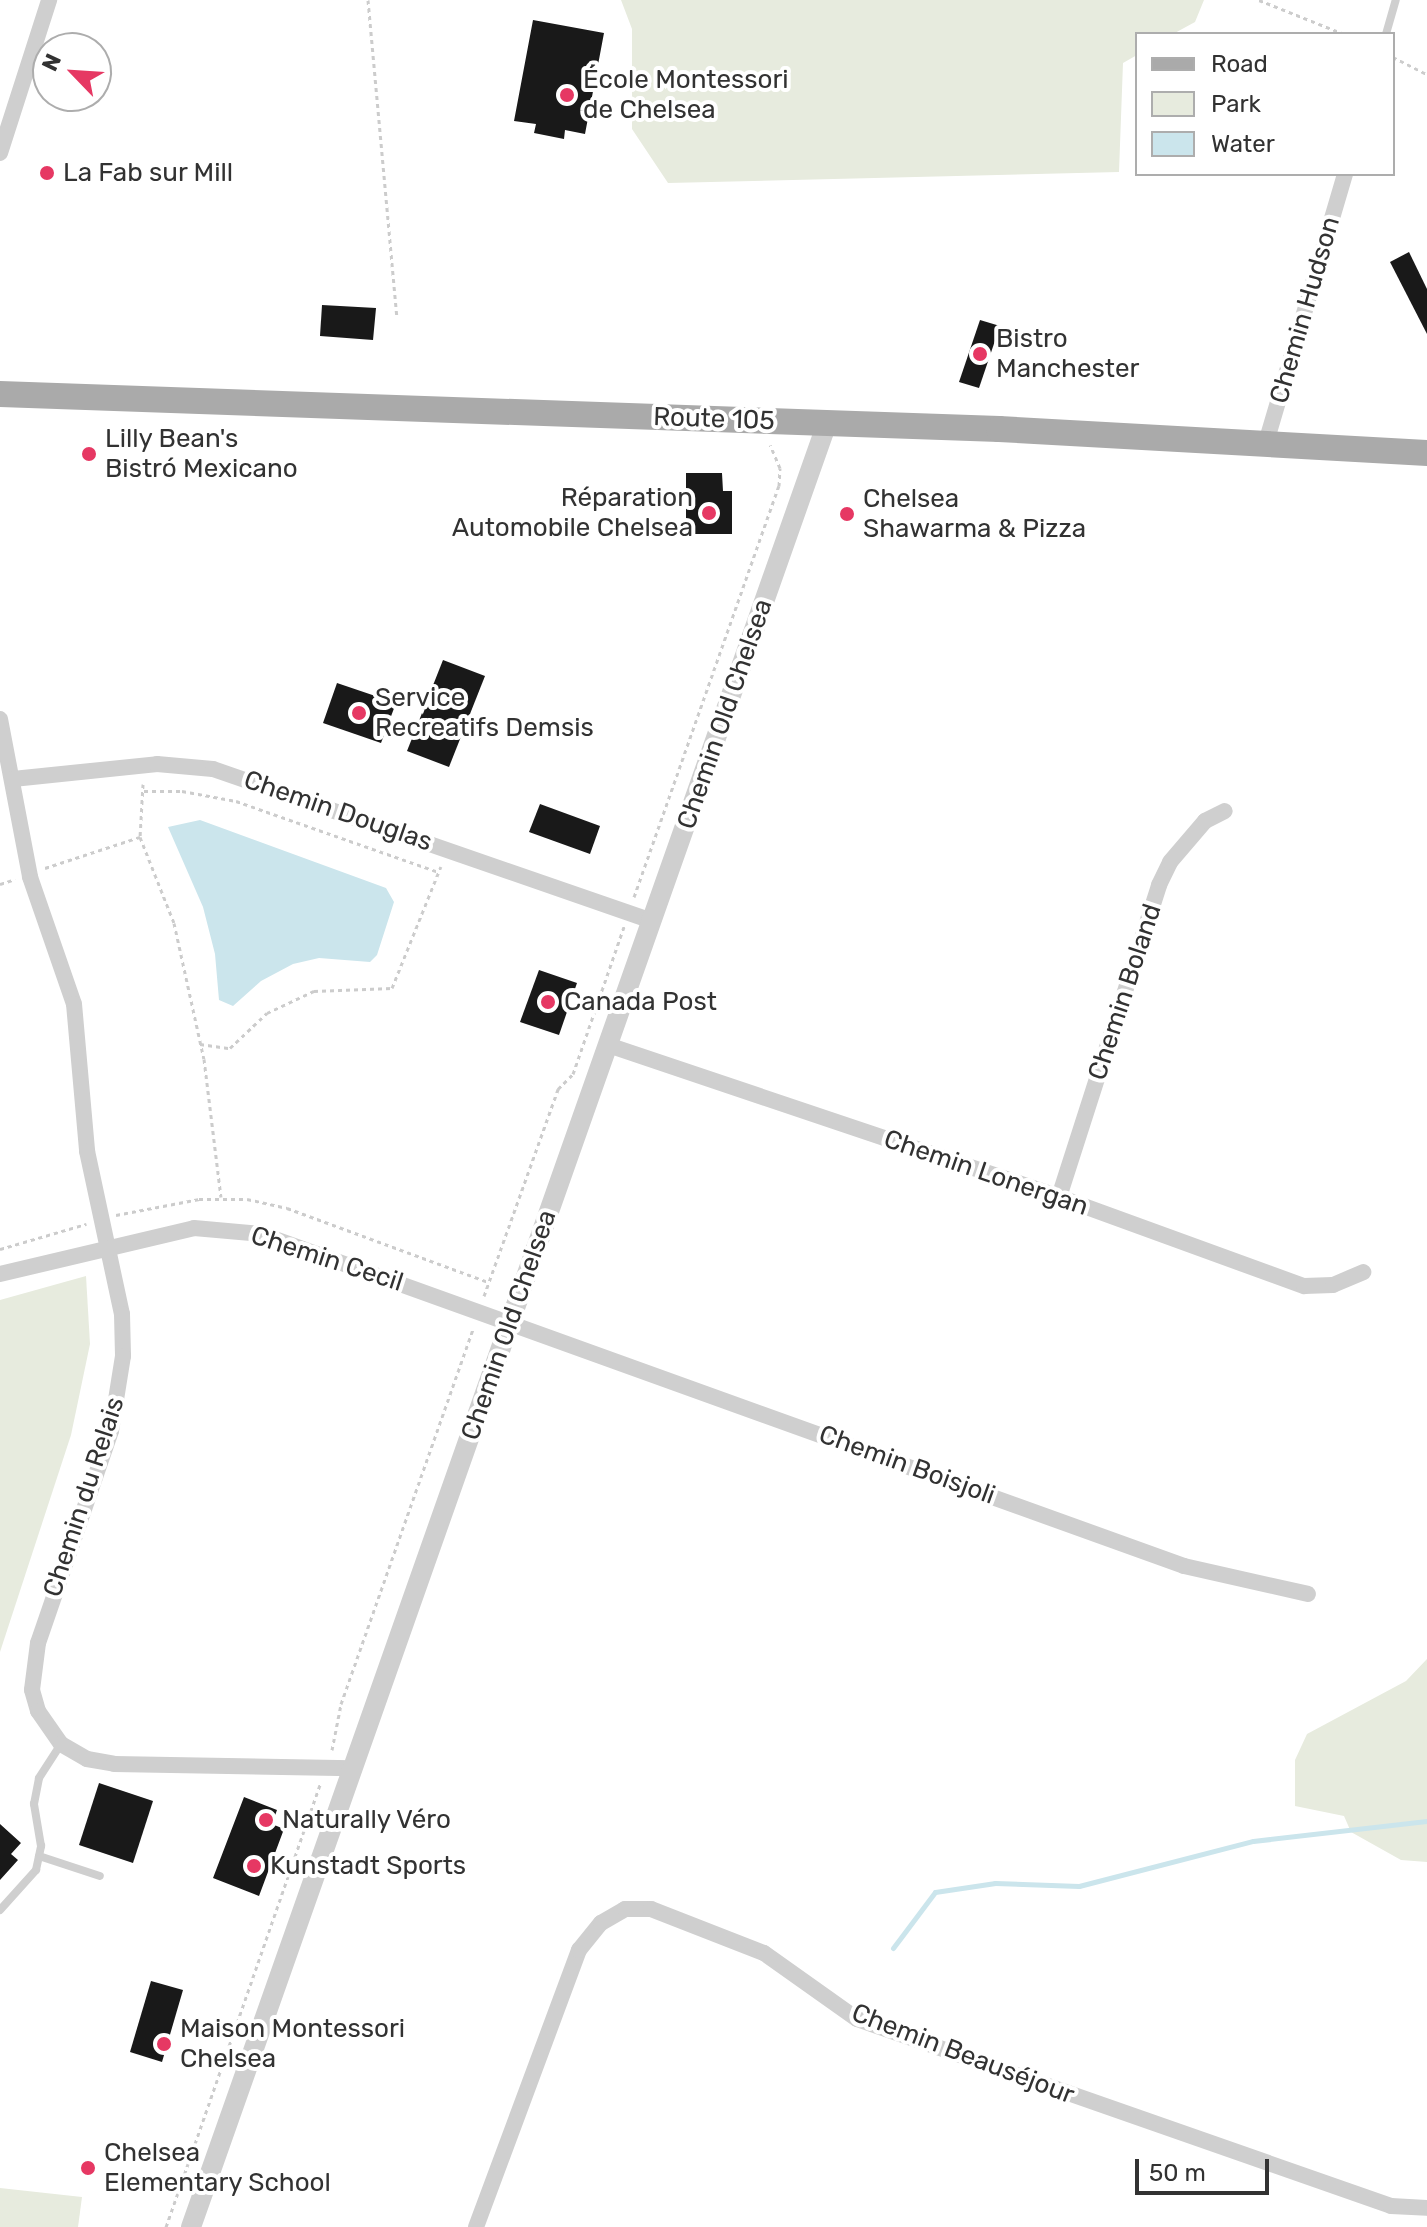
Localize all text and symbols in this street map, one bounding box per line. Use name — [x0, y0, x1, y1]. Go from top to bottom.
north arrow — [32, 32, 112, 112]
legend — [1135, 32, 1395, 176]
text: N — [36, 50, 67, 75]
text: Road — [1211, 50, 1268, 78]
place label: École Montessori de Chelsea — [583, 64, 789, 126]
marker: École Montessori de Chelsea — [558, 86, 576, 104]
text: Park — [1211, 90, 1261, 118]
text: Water — [1211, 130, 1275, 158]
place label: La Fab sur Mill — [63, 157, 234, 189]
marker: La Fab sur Mill — [38, 164, 56, 182]
street label: Chemin Hudson — [1263, 213, 1347, 407]
place label: Bistro Manchester — [996, 323, 1139, 384]
marker: Bistro Manchester — [971, 345, 989, 363]
street label: Route 105 — [653, 401, 775, 437]
place label: Lilly Bean's Bistró Mexicano — [105, 423, 298, 484]
marker: Lilly Bean's Bistró Mexicano — [80, 445, 98, 463]
place label: Réparation Automobile Chelsea — [452, 482, 693, 544]
place label: Chelsea Shawarma & Pizza — [863, 483, 1086, 544]
marker: Réparation Automobile Chelsea — [700, 504, 718, 522]
marker: Chelsea Shawarma & Pizza — [838, 505, 856, 523]
street label: Chemin Old Chelsea — [671, 595, 779, 833]
place label: Service Recreatifs Demsis — [375, 682, 594, 744]
marker: Service Recreatifs Demsis — [350, 704, 368, 722]
street label: Chemin Douglas — [240, 764, 436, 858]
street label: Chemin Boland — [1082, 900, 1168, 1084]
place label: Canada Post — [564, 986, 717, 1018]
marker: Canada Post — [539, 993, 557, 1011]
street label: Chemin Lonergan — [880, 1123, 1092, 1223]
street label: Chemin Old Chelsea — [455, 1206, 563, 1444]
street label: Chemin Cecil — [247, 1220, 407, 1298]
street label: Chemin du Relais — [37, 1393, 131, 1601]
street label: Chemin Boisjoli — [815, 1419, 999, 1511]
place label: Naturally Véro — [282, 1804, 452, 1836]
marker: Naturally Véro — [257, 1811, 275, 1829]
place label: Kunstadt Sports — [270, 1850, 466, 1882]
marker: Kunstadt Sports — [245, 1857, 263, 1875]
street label: Chemin Beauséjour — [847, 1997, 1079, 2111]
place label: Maison Montessori Chelsea — [180, 2013, 405, 2074]
marker: Maison Montessori Chelsea — [155, 2035, 173, 2053]
place label: Chelsea Elementary School — [104, 2137, 332, 2198]
scale bar — [1139, 2143, 1273, 2193]
marker: Chelsea Elementary School — [79, 2159, 97, 2177]
text: 50 m — [1149, 2159, 1206, 2187]

